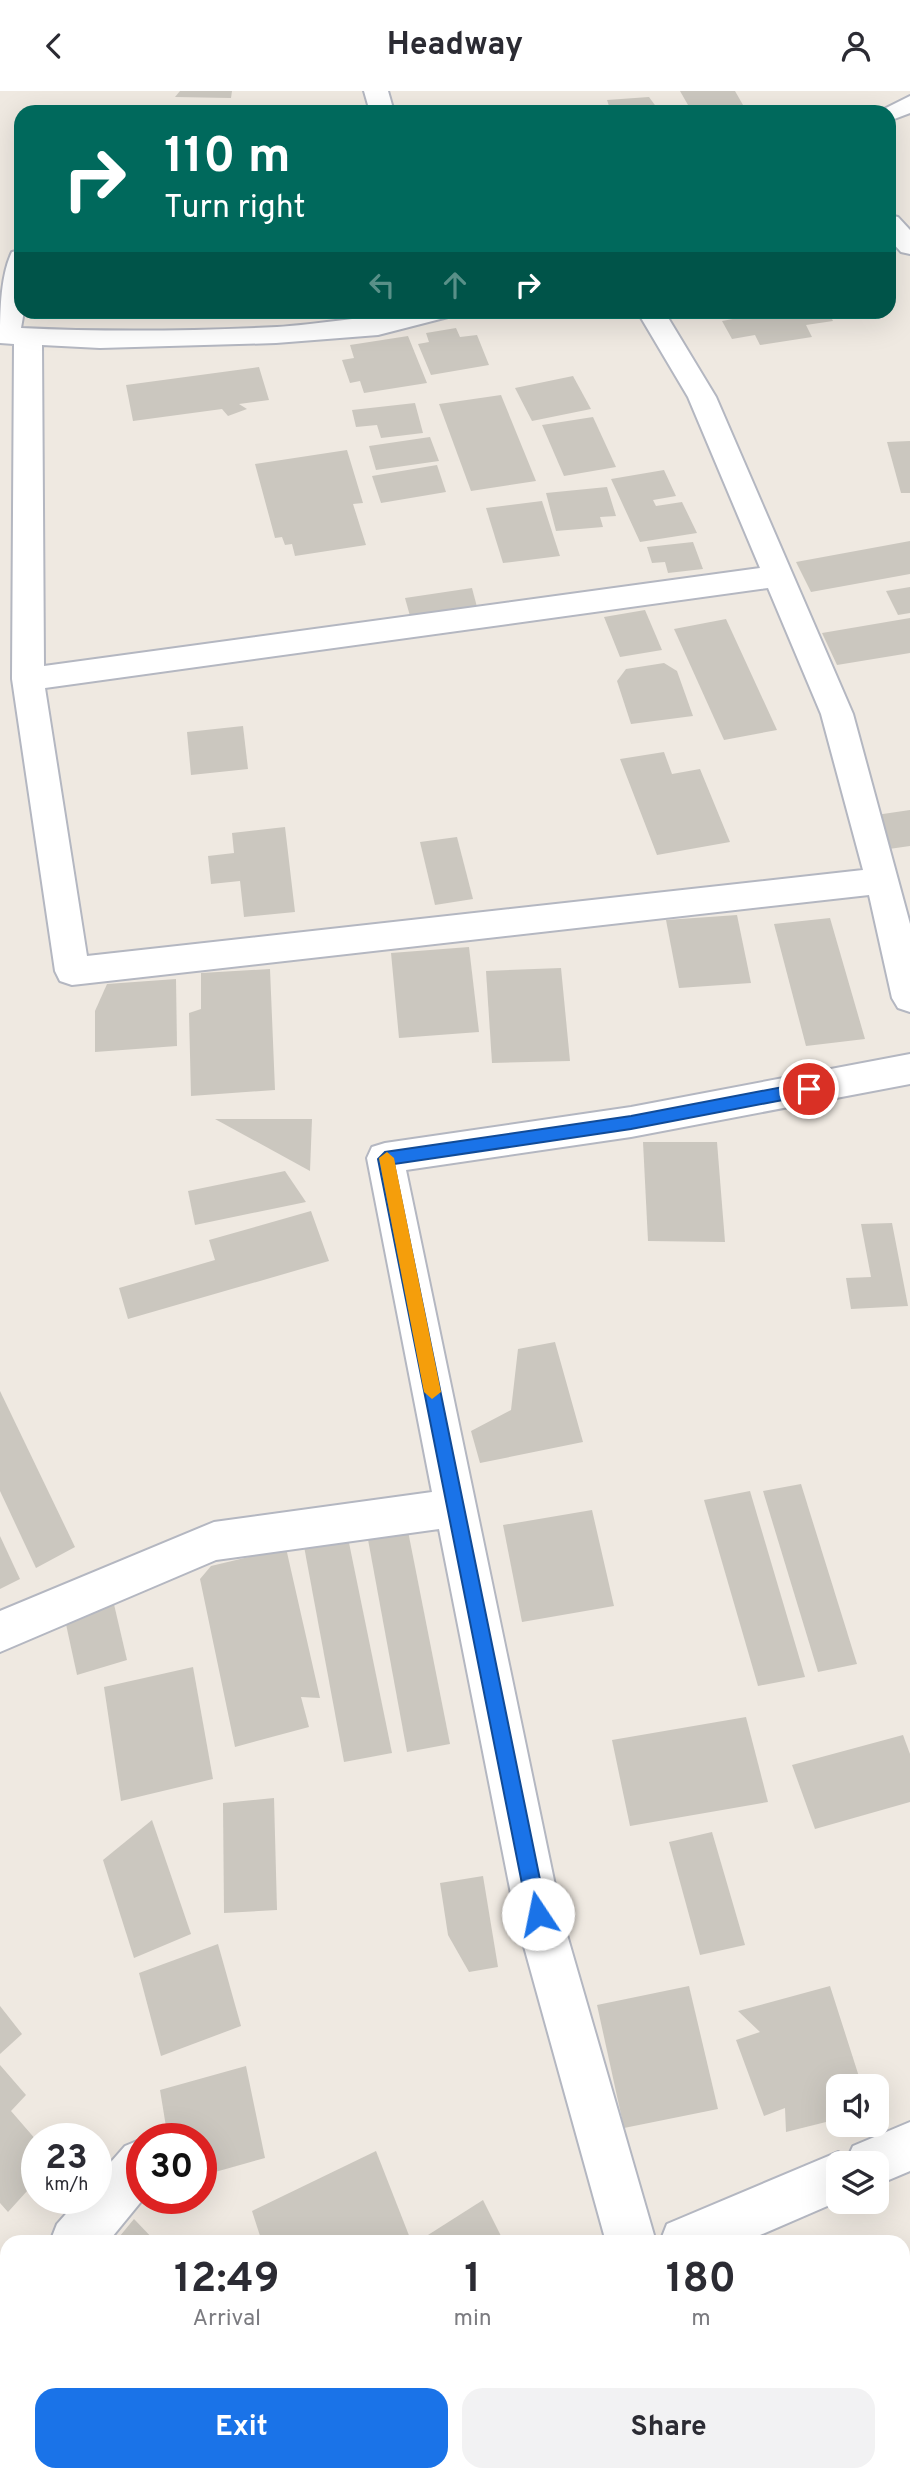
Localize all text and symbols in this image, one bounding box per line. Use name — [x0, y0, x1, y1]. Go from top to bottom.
text: Headway — [387, 26, 523, 66]
icon: back — [35, 27, 73, 65]
icon: person — [837, 27, 875, 65]
text: 110 m — [164, 128, 291, 190]
icon: right — [49, 133, 140, 224]
text: Turn right — [164, 189, 306, 229]
icon: left — [363, 266, 401, 304]
icon: ahead — [436, 266, 474, 304]
icon: right — [509, 266, 547, 304]
pin — [779, 1059, 839, 1119]
icon: arrive — [790, 1070, 828, 1108]
position arrow — [501, 1877, 575, 1951]
map controls — [826, 2074, 889, 2214]
button: sound — [826, 2074, 889, 2137]
speed limit sign: 30 — [126, 2123, 217, 2214]
text: 23 — [45, 2137, 88, 2181]
button: layers — [826, 2151, 889, 2214]
text: km/h — [45, 2174, 88, 2197]
text: 12:49 — [174, 2254, 280, 2307]
text: 1 — [464, 2254, 481, 2307]
text: 180 — [666, 2254, 736, 2307]
text: Arrival — [192, 2305, 261, 2334]
text: min — [454, 2305, 492, 2334]
text: m — [691, 2305, 711, 2334]
button: Exit — [35, 2388, 448, 2468]
button: Share — [462, 2388, 875, 2468]

